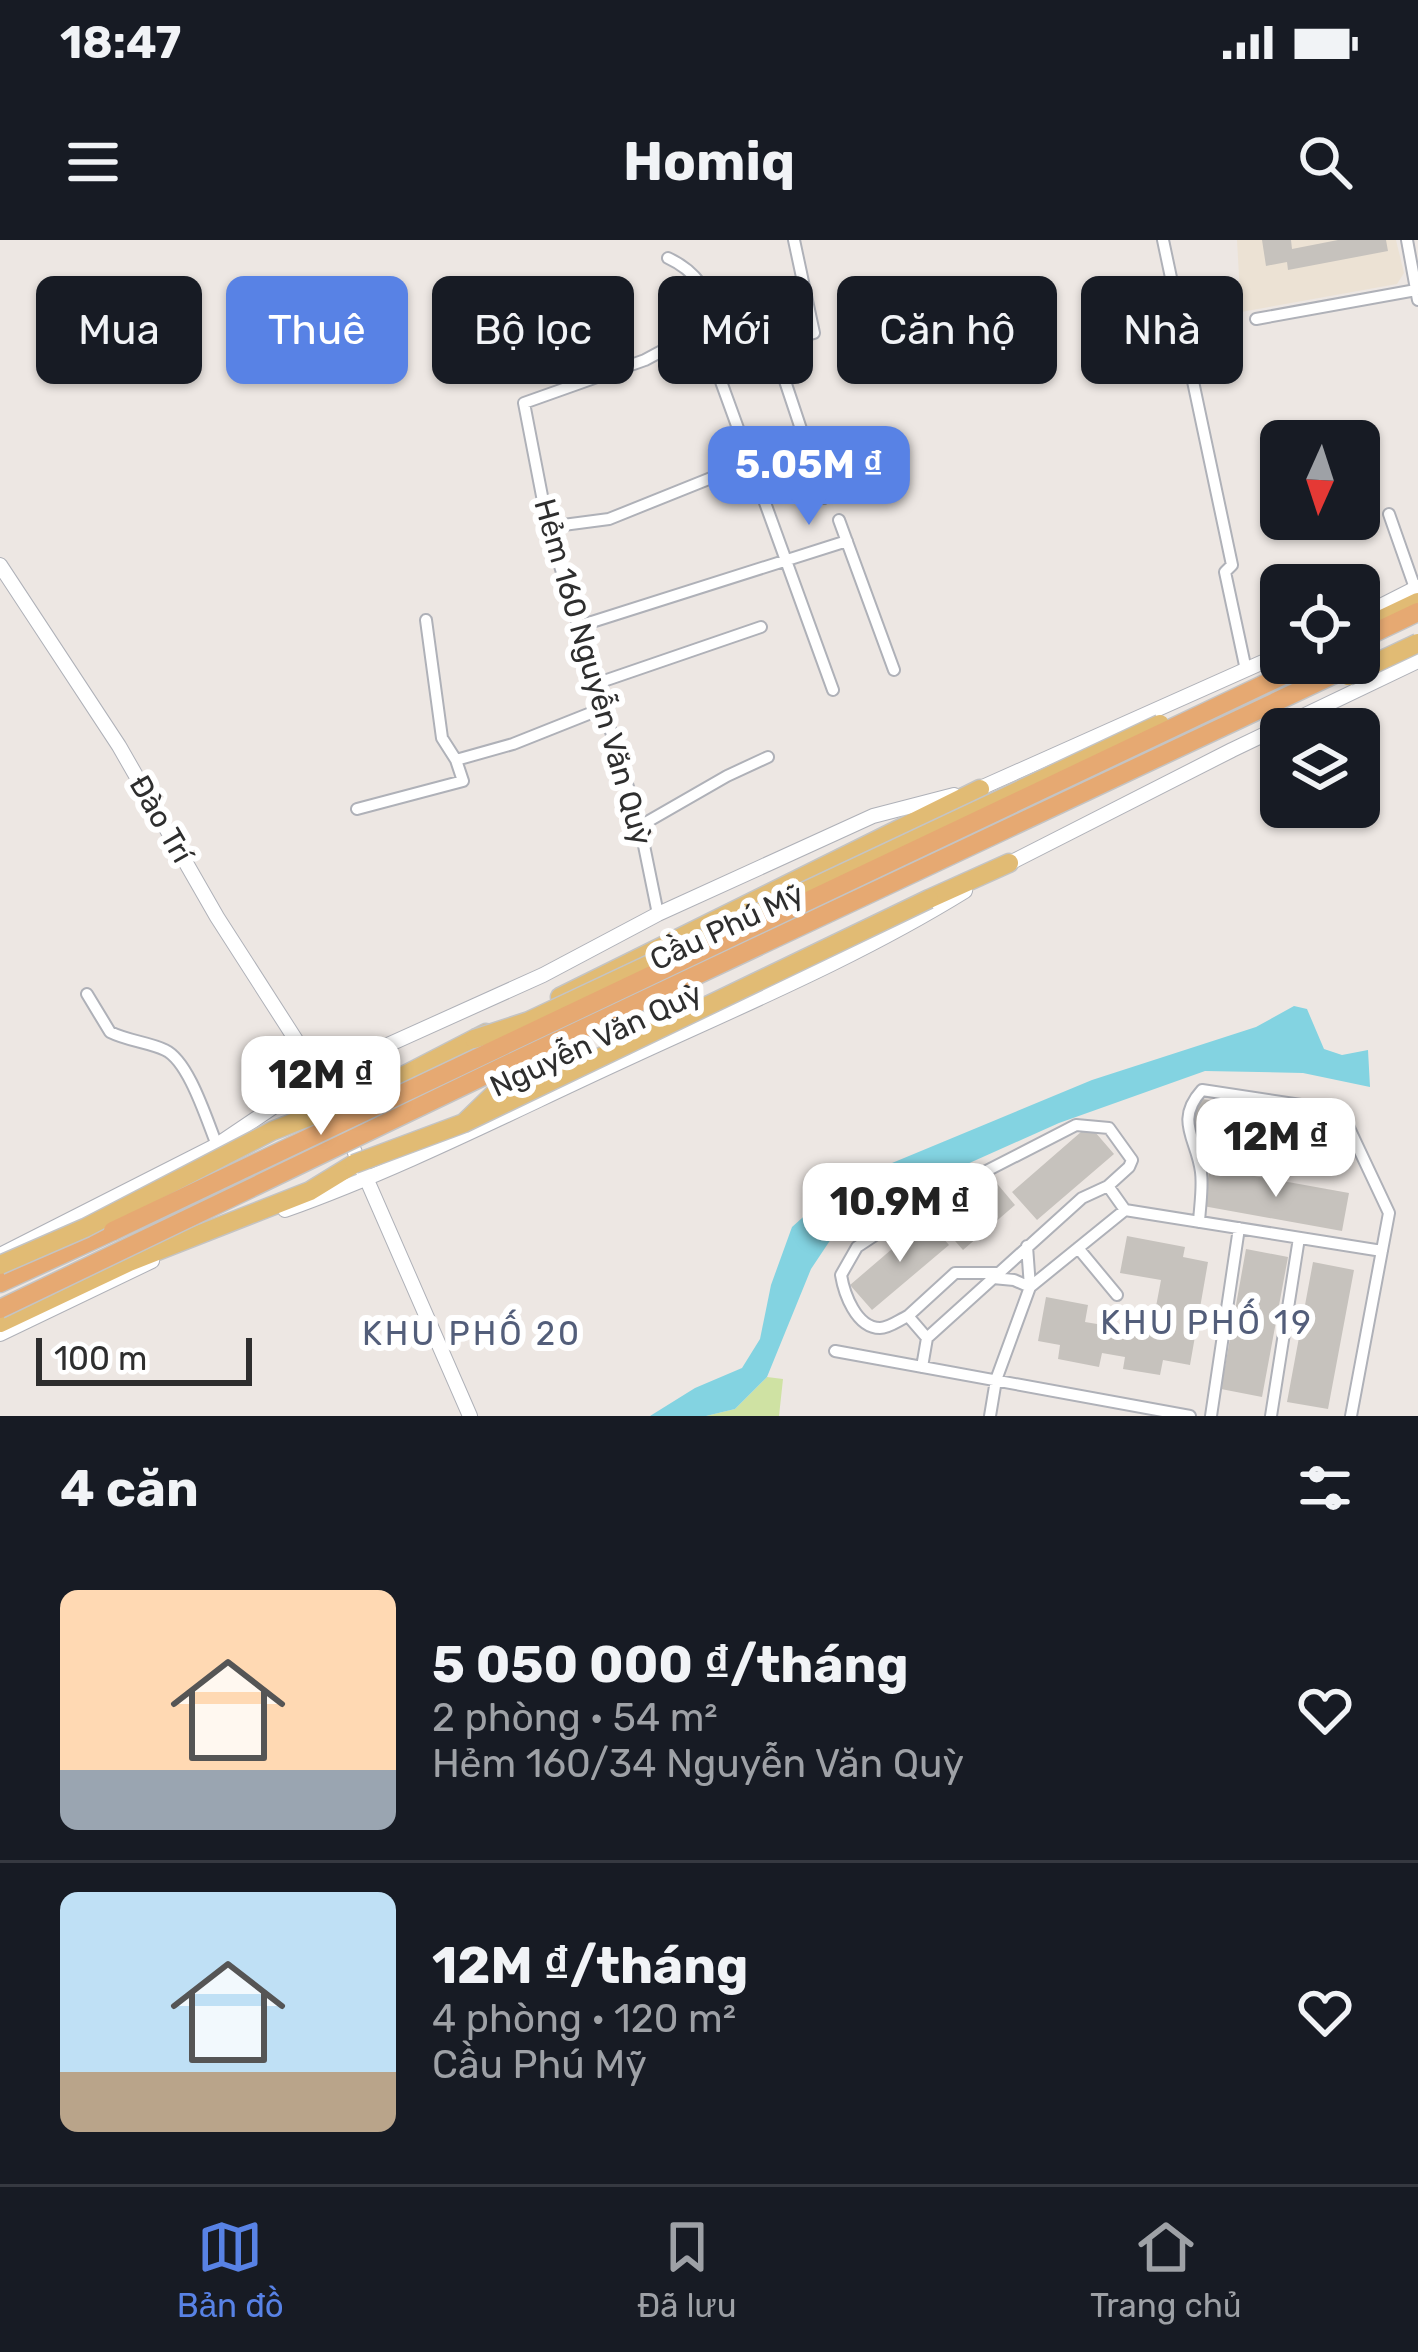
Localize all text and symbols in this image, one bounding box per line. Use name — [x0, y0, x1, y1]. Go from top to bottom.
text: 18:47 — [60, 16, 181, 69]
icon: menu — [60, 129, 126, 195]
icon: search — [1292, 129, 1358, 195]
text: Homiq — [623, 130, 795, 194]
chip: Mua — [36, 276, 202, 384]
chip: Thuê — [226, 276, 408, 384]
chip: Bộ lọc — [432, 276, 634, 384]
chip: Mới — [658, 276, 813, 384]
chip: Căn hộ — [837, 276, 1057, 384]
chip: Nhà — [1081, 276, 1243, 384]
north arrow — [1260, 420, 1380, 540]
map controls — [1260, 420, 1380, 828]
pin: 5.05M ₫ — [698, 426, 920, 528]
text: 5.05M ₫ — [735, 442, 883, 488]
street label: Hẻm 160 Nguyễn Văn Quỳ — [526, 494, 660, 849]
button: locate — [1260, 564, 1380, 684]
button: layers — [1260, 708, 1380, 828]
street label: Đào Trí — [122, 769, 201, 871]
street label: Cầu Phú Mỹ — [644, 875, 810, 978]
street label: Nguyễn Văn Quỳ — [484, 975, 708, 1105]
pin: 12M ₫ — [237, 1036, 405, 1138]
text: 12M ₫ — [268, 1052, 374, 1098]
pin: 12M ₫ — [1192, 1098, 1360, 1200]
text: 12M ₫ — [1223, 1114, 1329, 1160]
pin: 10.9M ₫ — [789, 1163, 1011, 1265]
text: 10.9M ₫ — [830, 1179, 970, 1225]
district label: KHU PHỐ 19 — [1100, 1298, 1314, 1342]
district label: KHU PHỐ 20 — [362, 1309, 582, 1353]
scale bar — [36, 1332, 252, 1385]
text: 100 m — [54, 1339, 147, 1378]
icon: filters — [1292, 1455, 1358, 1521]
text: 4 căn — [60, 1458, 199, 1519]
text: 5 050 000 ₫/tháng — [432, 1634, 909, 1695]
icon: home — [156, 1638, 300, 1782]
icon: heart — [1292, 1677, 1358, 1743]
text: 2 phòng · 54 m² — [432, 1695, 718, 1741]
text: Hẻm 160/34 Nguyễn Văn Quỳ — [432, 1741, 964, 1787]
text: 12M ₫/tháng — [432, 1935, 748, 1996]
icon: home — [156, 1940, 300, 2084]
icon: heart — [1292, 1979, 1358, 2045]
text: 4 phòng · 120 m² — [432, 1996, 736, 2042]
text: Cầu Phú Mỹ — [432, 2042, 647, 2088]
tab: Bản đồ — [177, 2214, 284, 2325]
tab: Đã lưu — [637, 2214, 737, 2325]
tab: Trang chủ — [1090, 2214, 1241, 2325]

